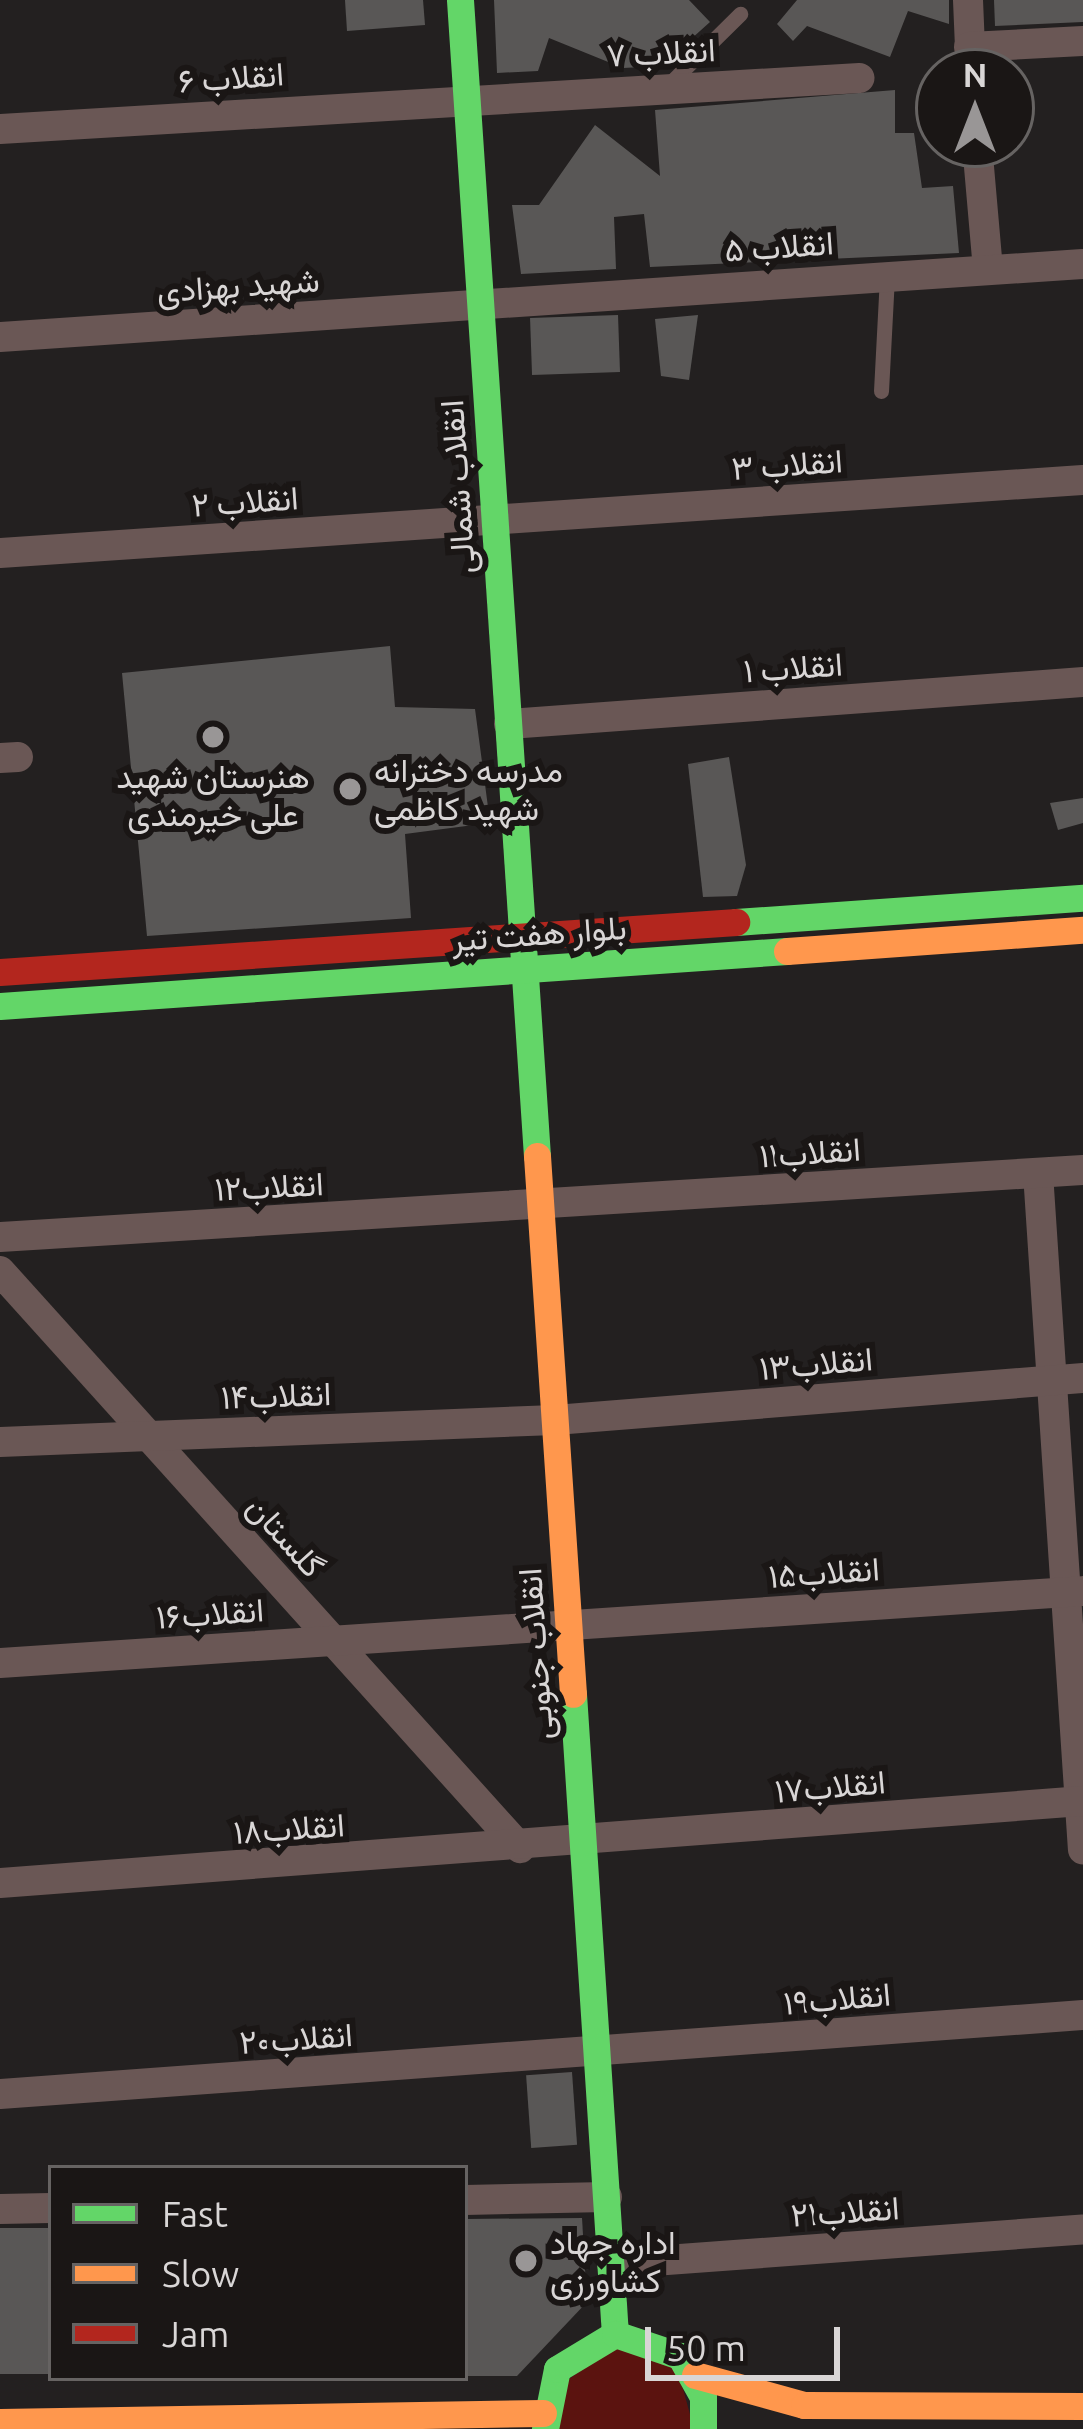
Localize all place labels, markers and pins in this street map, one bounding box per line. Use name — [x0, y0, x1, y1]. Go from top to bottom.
marker: هنرستان شهید علی خیرمندی — [200, 724, 226, 750]
place label: مدرسه دخترانه شهید کاظمی — [374, 750, 563, 828]
place label: هنرستان شهید علی خیرمندی — [116, 756, 310, 834]
marker: مدرسه دخترانه شهید کاظمی — [337, 776, 363, 802]
place label: اداره جهاد کشاورزی — [550, 2222, 676, 2300]
marker: اداره جهاد کشاورزی — [513, 2248, 539, 2274]

